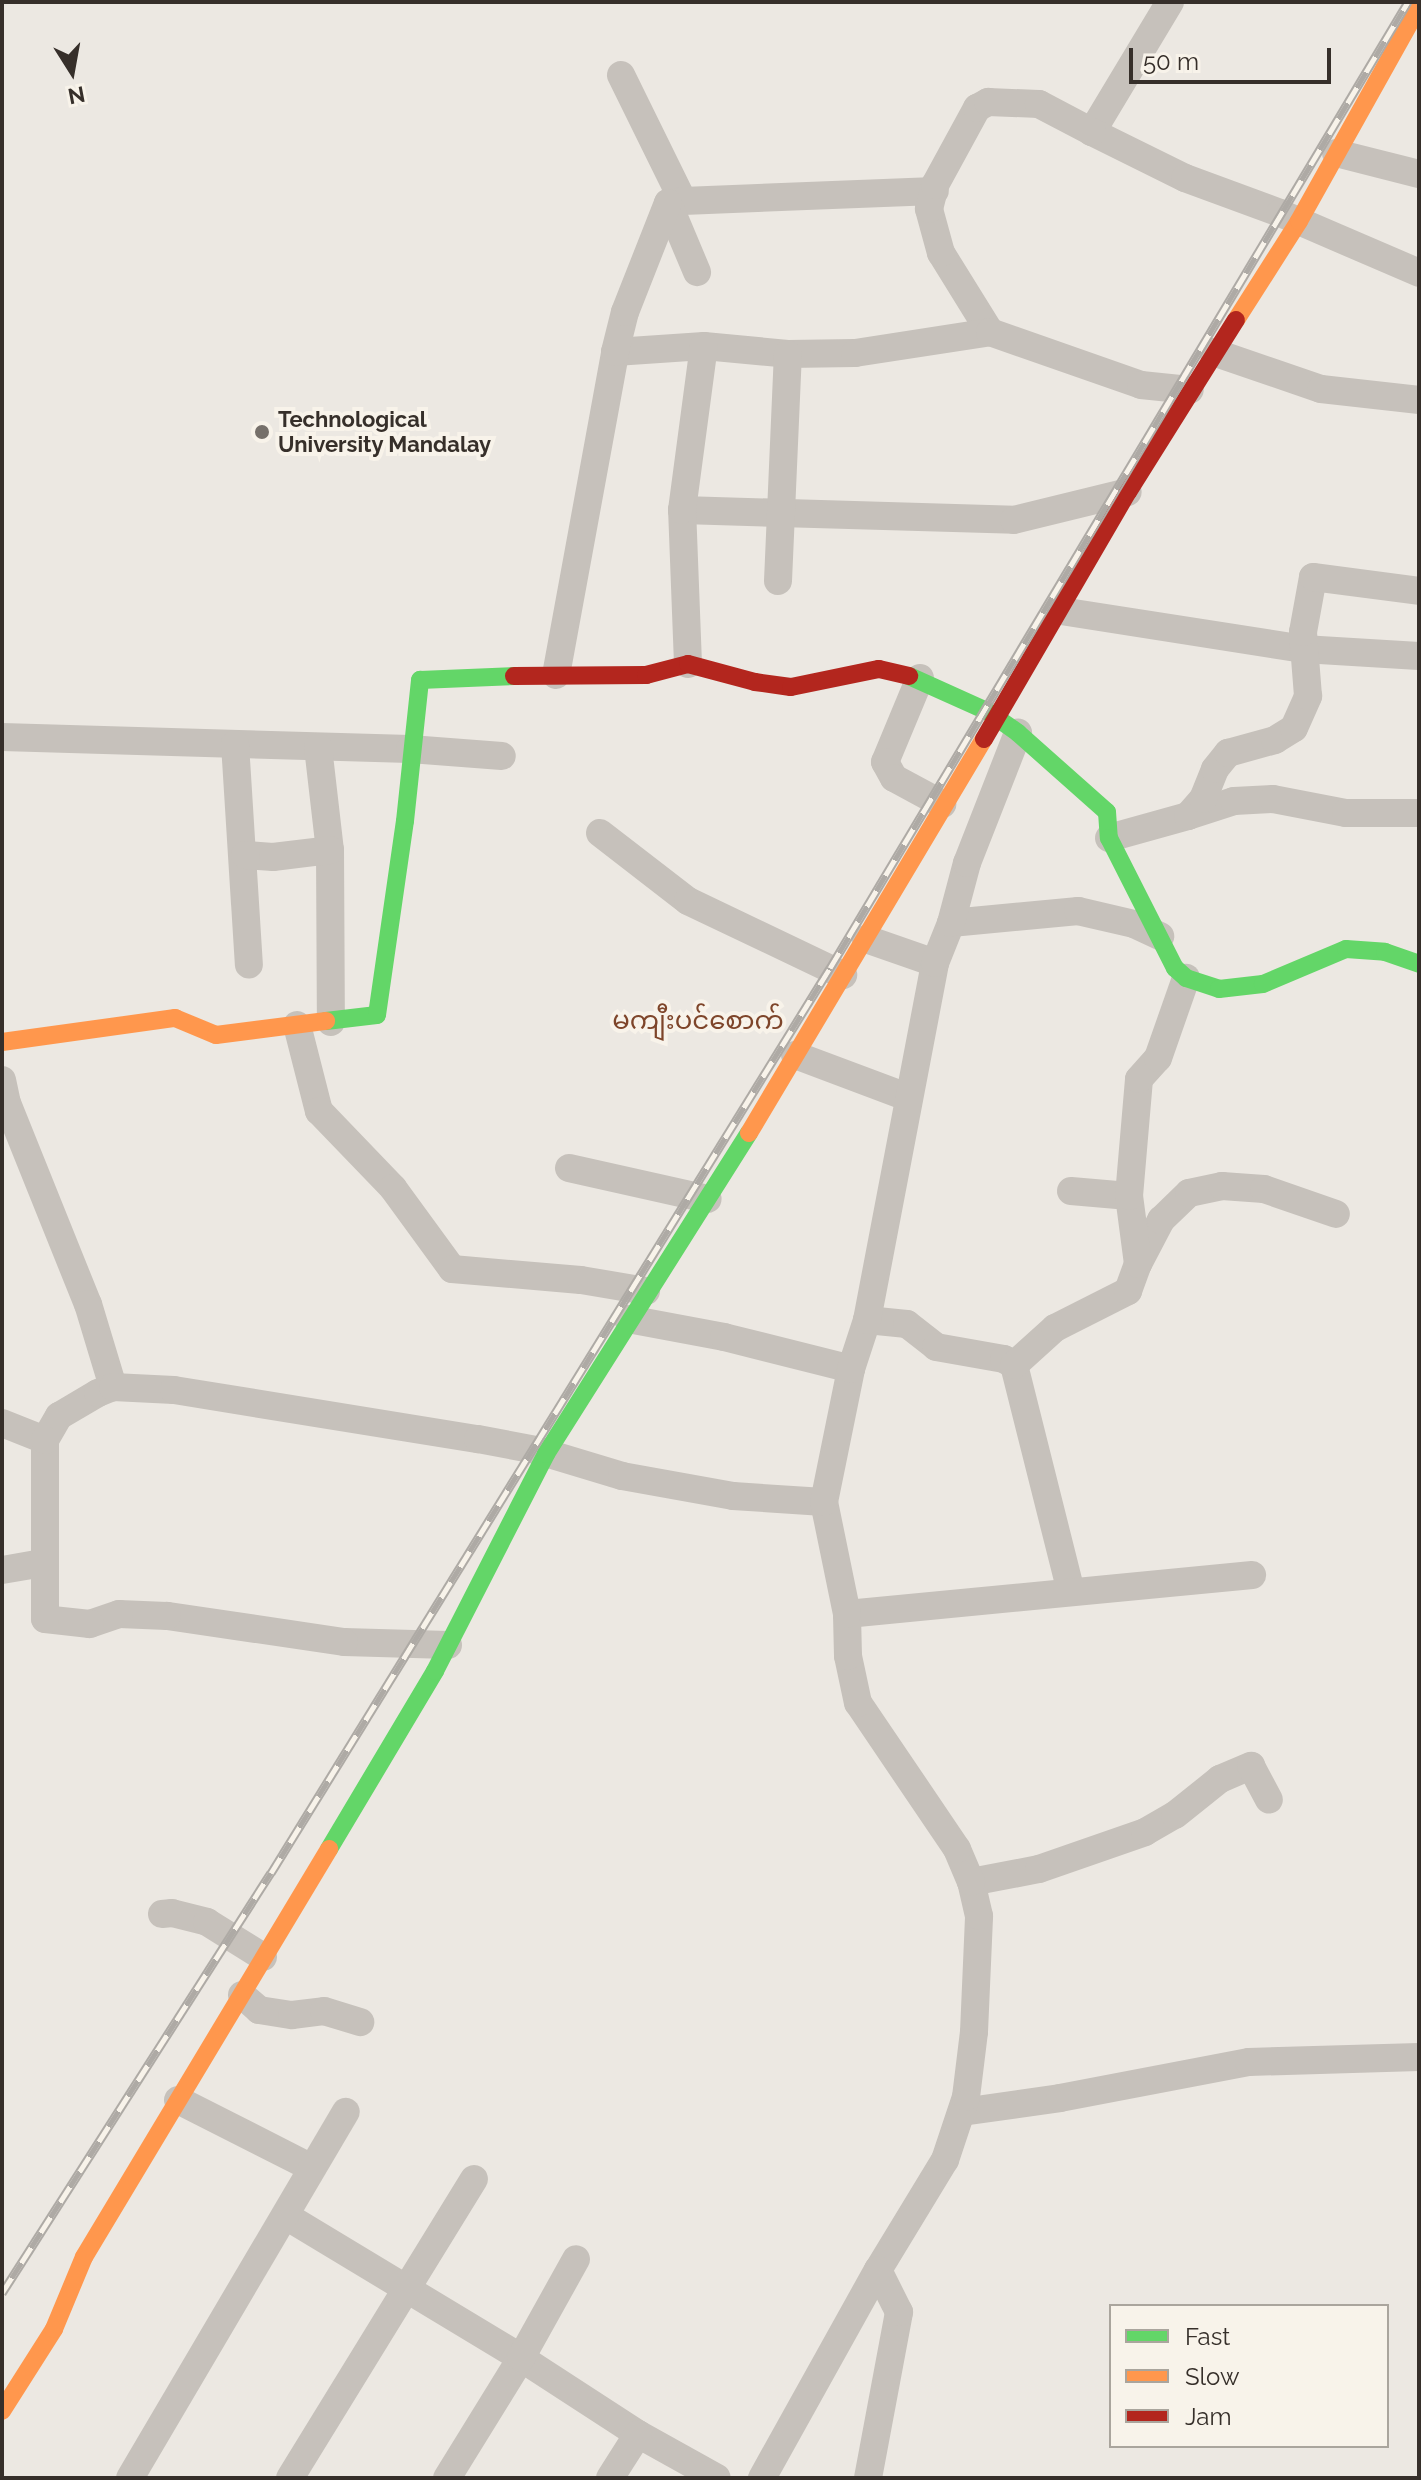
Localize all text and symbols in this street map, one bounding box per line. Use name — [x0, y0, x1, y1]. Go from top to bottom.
north arrow — [32, 32, 112, 112]
scale bar — [1133, 32, 1335, 82]
text: 50 m — [1143, 47, 1199, 76]
text: N — [66, 81, 87, 110]
place label: Technological University Mandalay — [278, 406, 492, 458]
marker: Technological University Mandalay — [253, 423, 271, 441]
district label: မကျီးပင်စောက် — [612, 1005, 784, 1037]
legend — [1109, 2304, 1389, 2448]
text: Fast — [1185, 2322, 1230, 2351]
text: Slow — [1185, 2362, 1239, 2391]
text: Jam — [1185, 2402, 1231, 2431]

